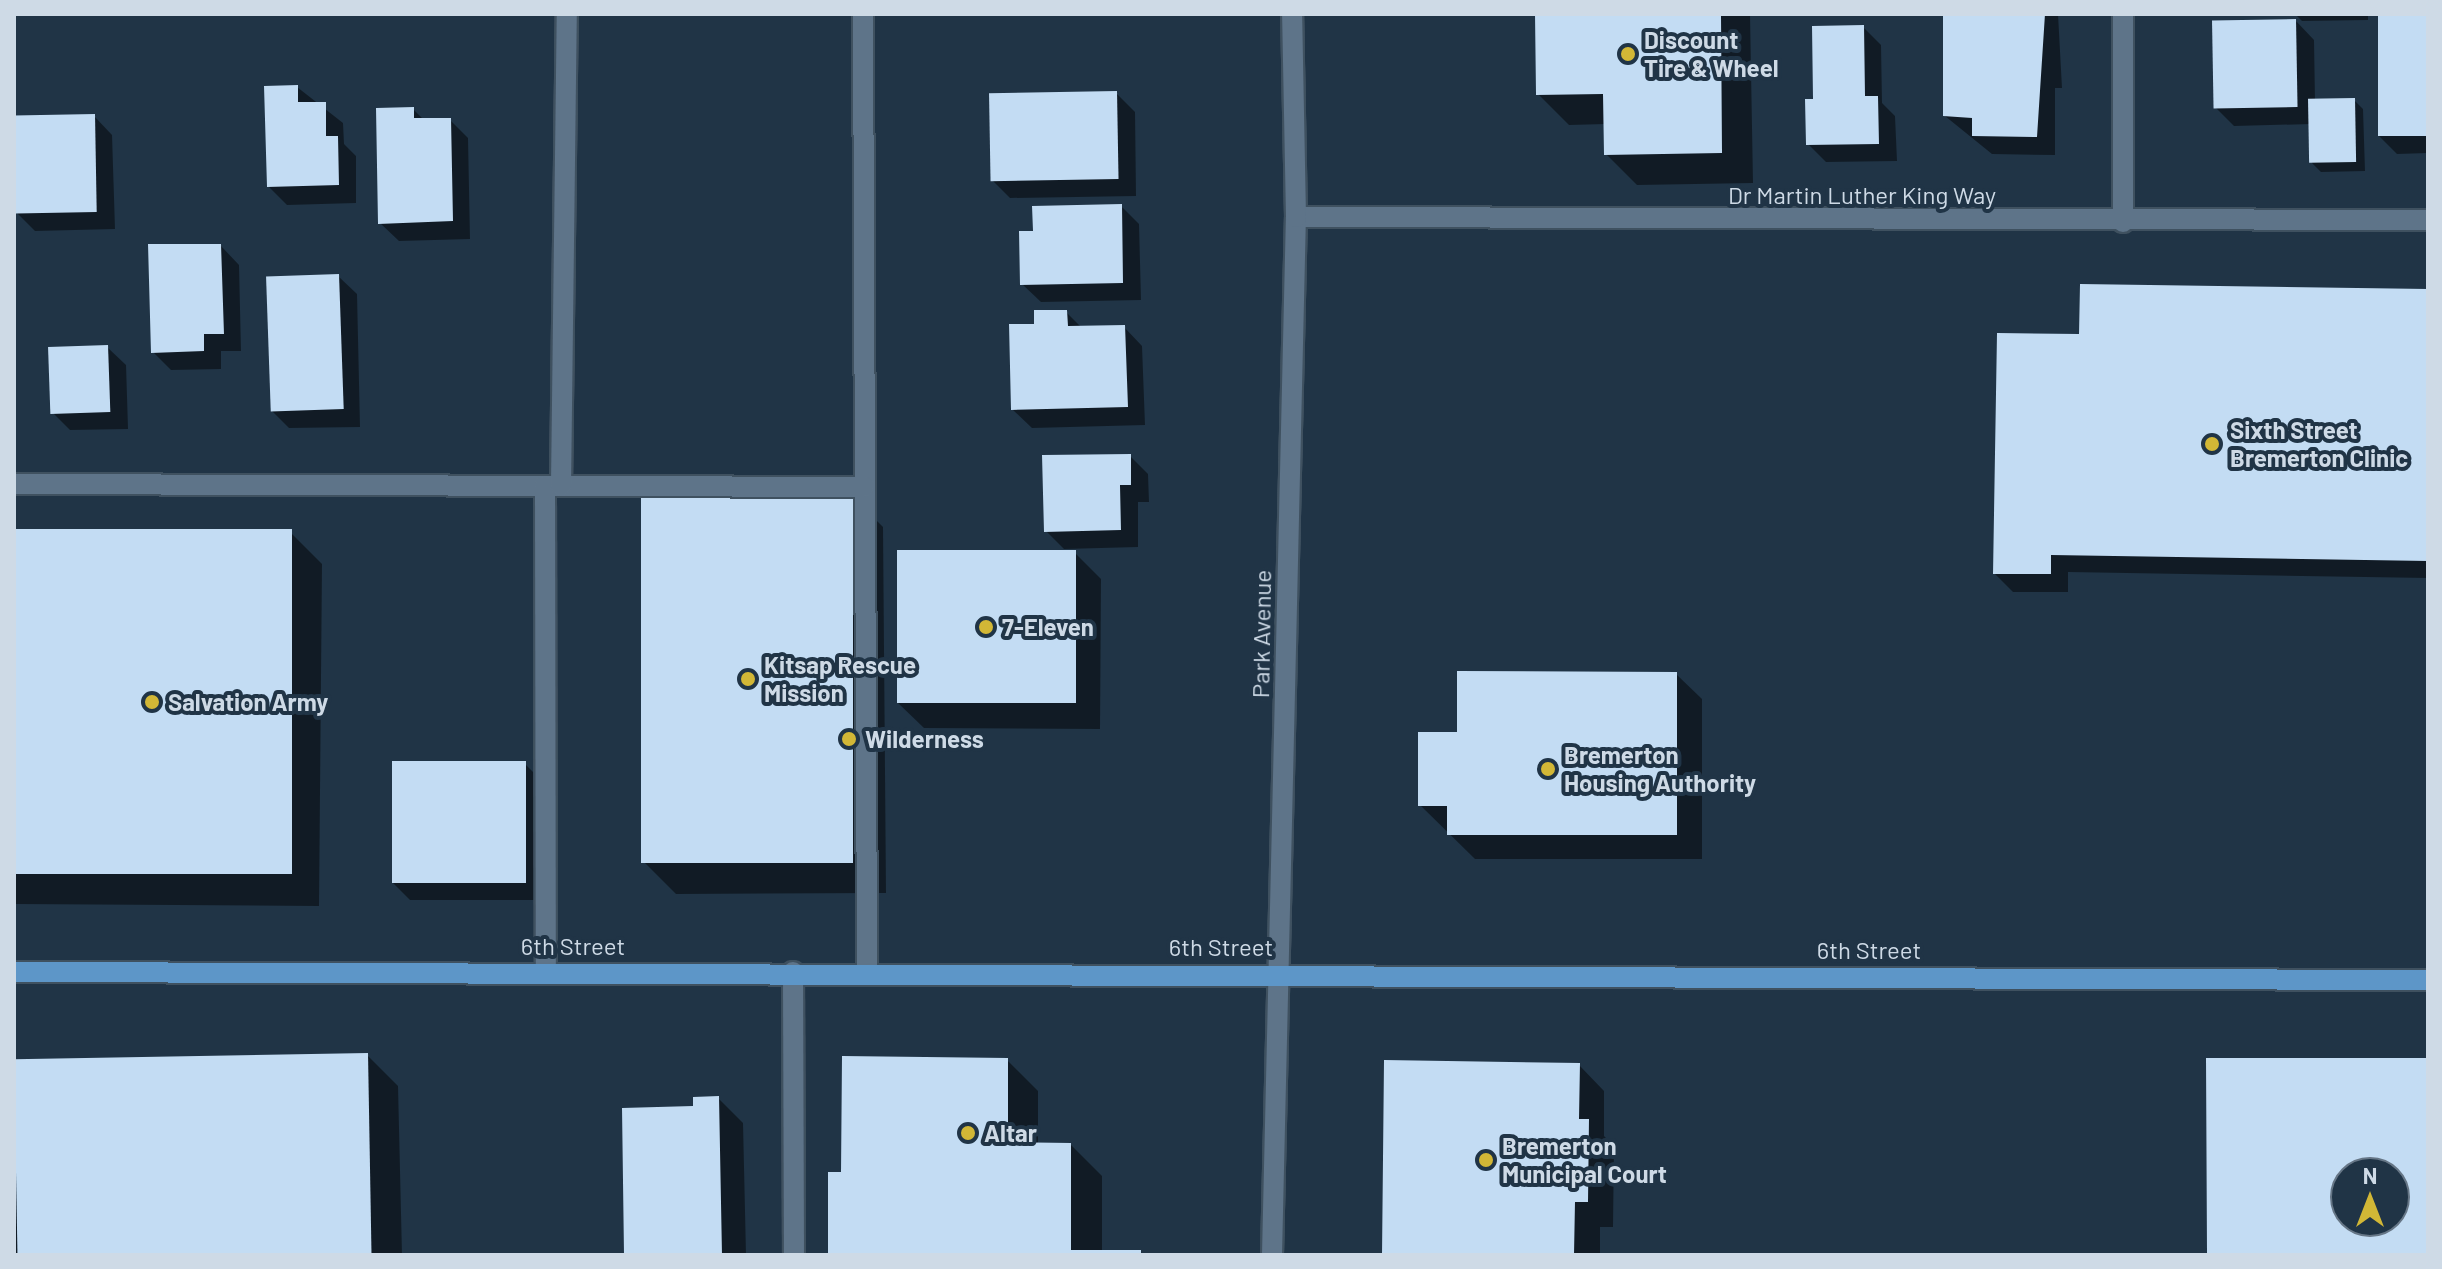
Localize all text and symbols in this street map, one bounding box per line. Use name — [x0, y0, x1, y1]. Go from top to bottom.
place label: Discount Tire & Wheel — [1644, 26, 1779, 82]
marker: Discount Tire & Wheel — [1619, 45, 1637, 63]
street label: Dr Martin Luther King Way — [1728, 181, 1996, 209]
place label: Sixth Street Bremerton Clinic — [2230, 416, 2408, 472]
marker: Sixth Street Bremerton Clinic — [2201, 433, 2223, 455]
street label: Park Avenue — [1245, 570, 1277, 698]
place label: 7-Eleven — [1002, 613, 1094, 641]
marker: 7-Eleven — [977, 618, 995, 636]
place label: Kitsap Rescue Mission — [764, 651, 916, 707]
marker: Kitsap Rescue Mission — [739, 670, 757, 688]
place label: Salvation Army — [168, 688, 328, 716]
marker: Salvation Army — [143, 693, 161, 711]
place label: Wilderness — [865, 725, 984, 753]
marker: Wilderness — [840, 730, 858, 748]
place label: Bremerton Housing Authority — [1564, 741, 1756, 797]
marker: Bremerton Housing Authority — [1539, 760, 1557, 778]
street label: 6th Street — [521, 932, 625, 960]
street label: 6th Street — [1169, 933, 1273, 961]
street label: 6th Street — [1817, 936, 1921, 964]
place label: Altar — [984, 1119, 1037, 1147]
marker: Altar — [959, 1124, 977, 1142]
place label: Bremerton Municipal Court — [1502, 1132, 1667, 1188]
marker: Bremerton Municipal Court — [1477, 1151, 1495, 1169]
north arrow — [2330, 1157, 2410, 1237]
text: N — [2363, 1162, 2377, 1188]

